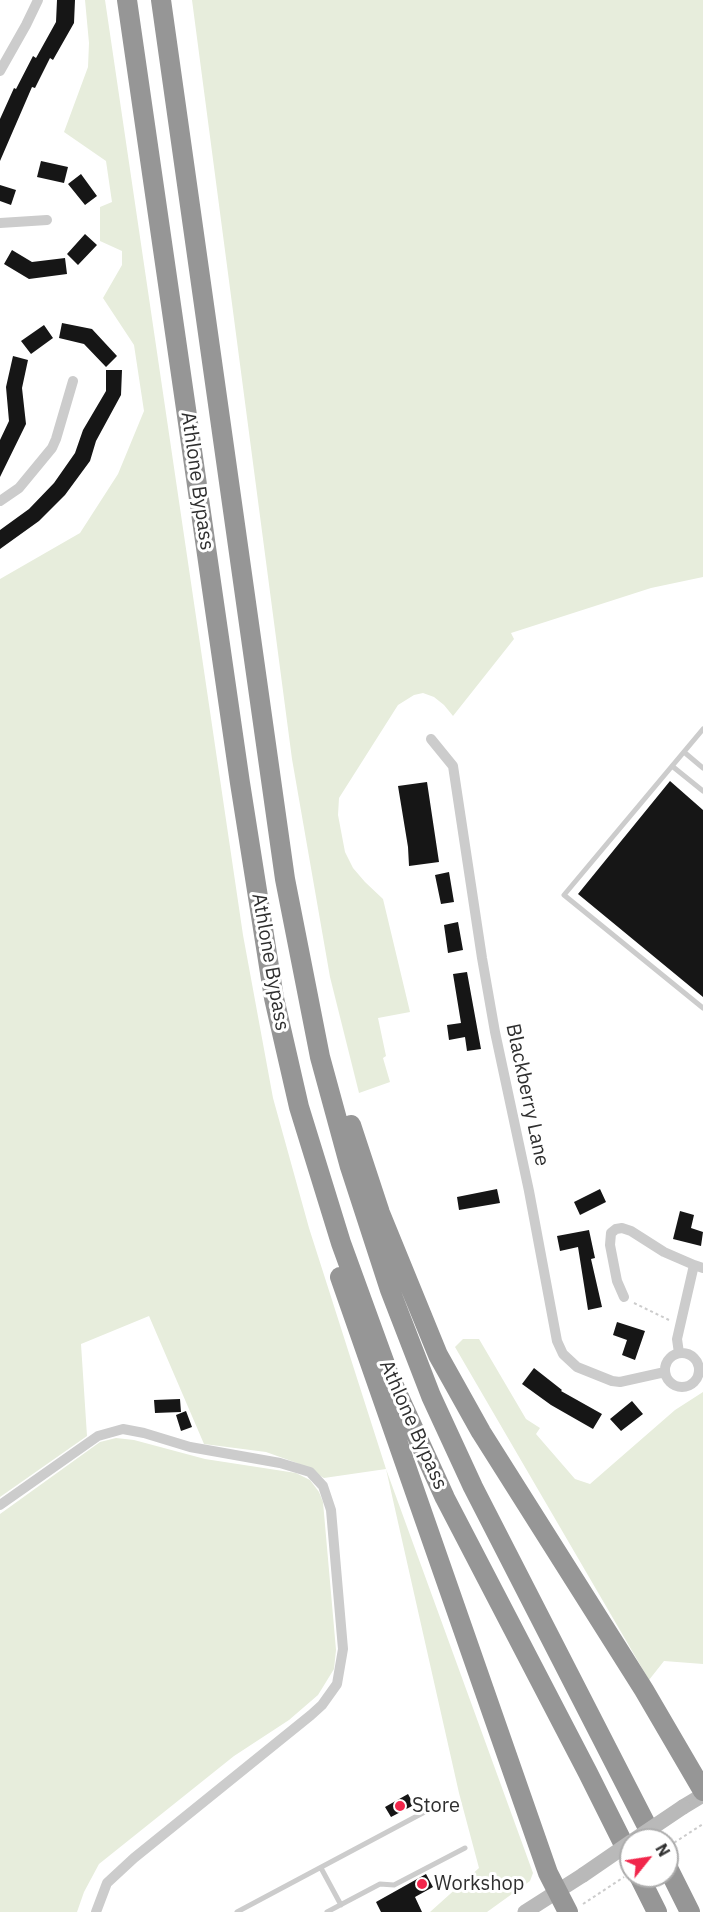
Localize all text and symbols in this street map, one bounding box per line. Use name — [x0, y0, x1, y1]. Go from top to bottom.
street label: Athlone Bypass — [175, 410, 219, 552]
street label: Athlone Bypass — [246, 891, 294, 1033]
street label: Blackberry Lane — [500, 1022, 554, 1168]
street label: Athlone Bypass — [374, 1356, 452, 1494]
place label: Store — [412, 1794, 460, 1818]
marker: Store — [393, 1799, 407, 1813]
north arrow — [619, 1828, 679, 1888]
text: N — [651, 1840, 674, 1860]
place label: Workshop — [434, 1872, 524, 1896]
marker: Workshop — [415, 1877, 429, 1891]

